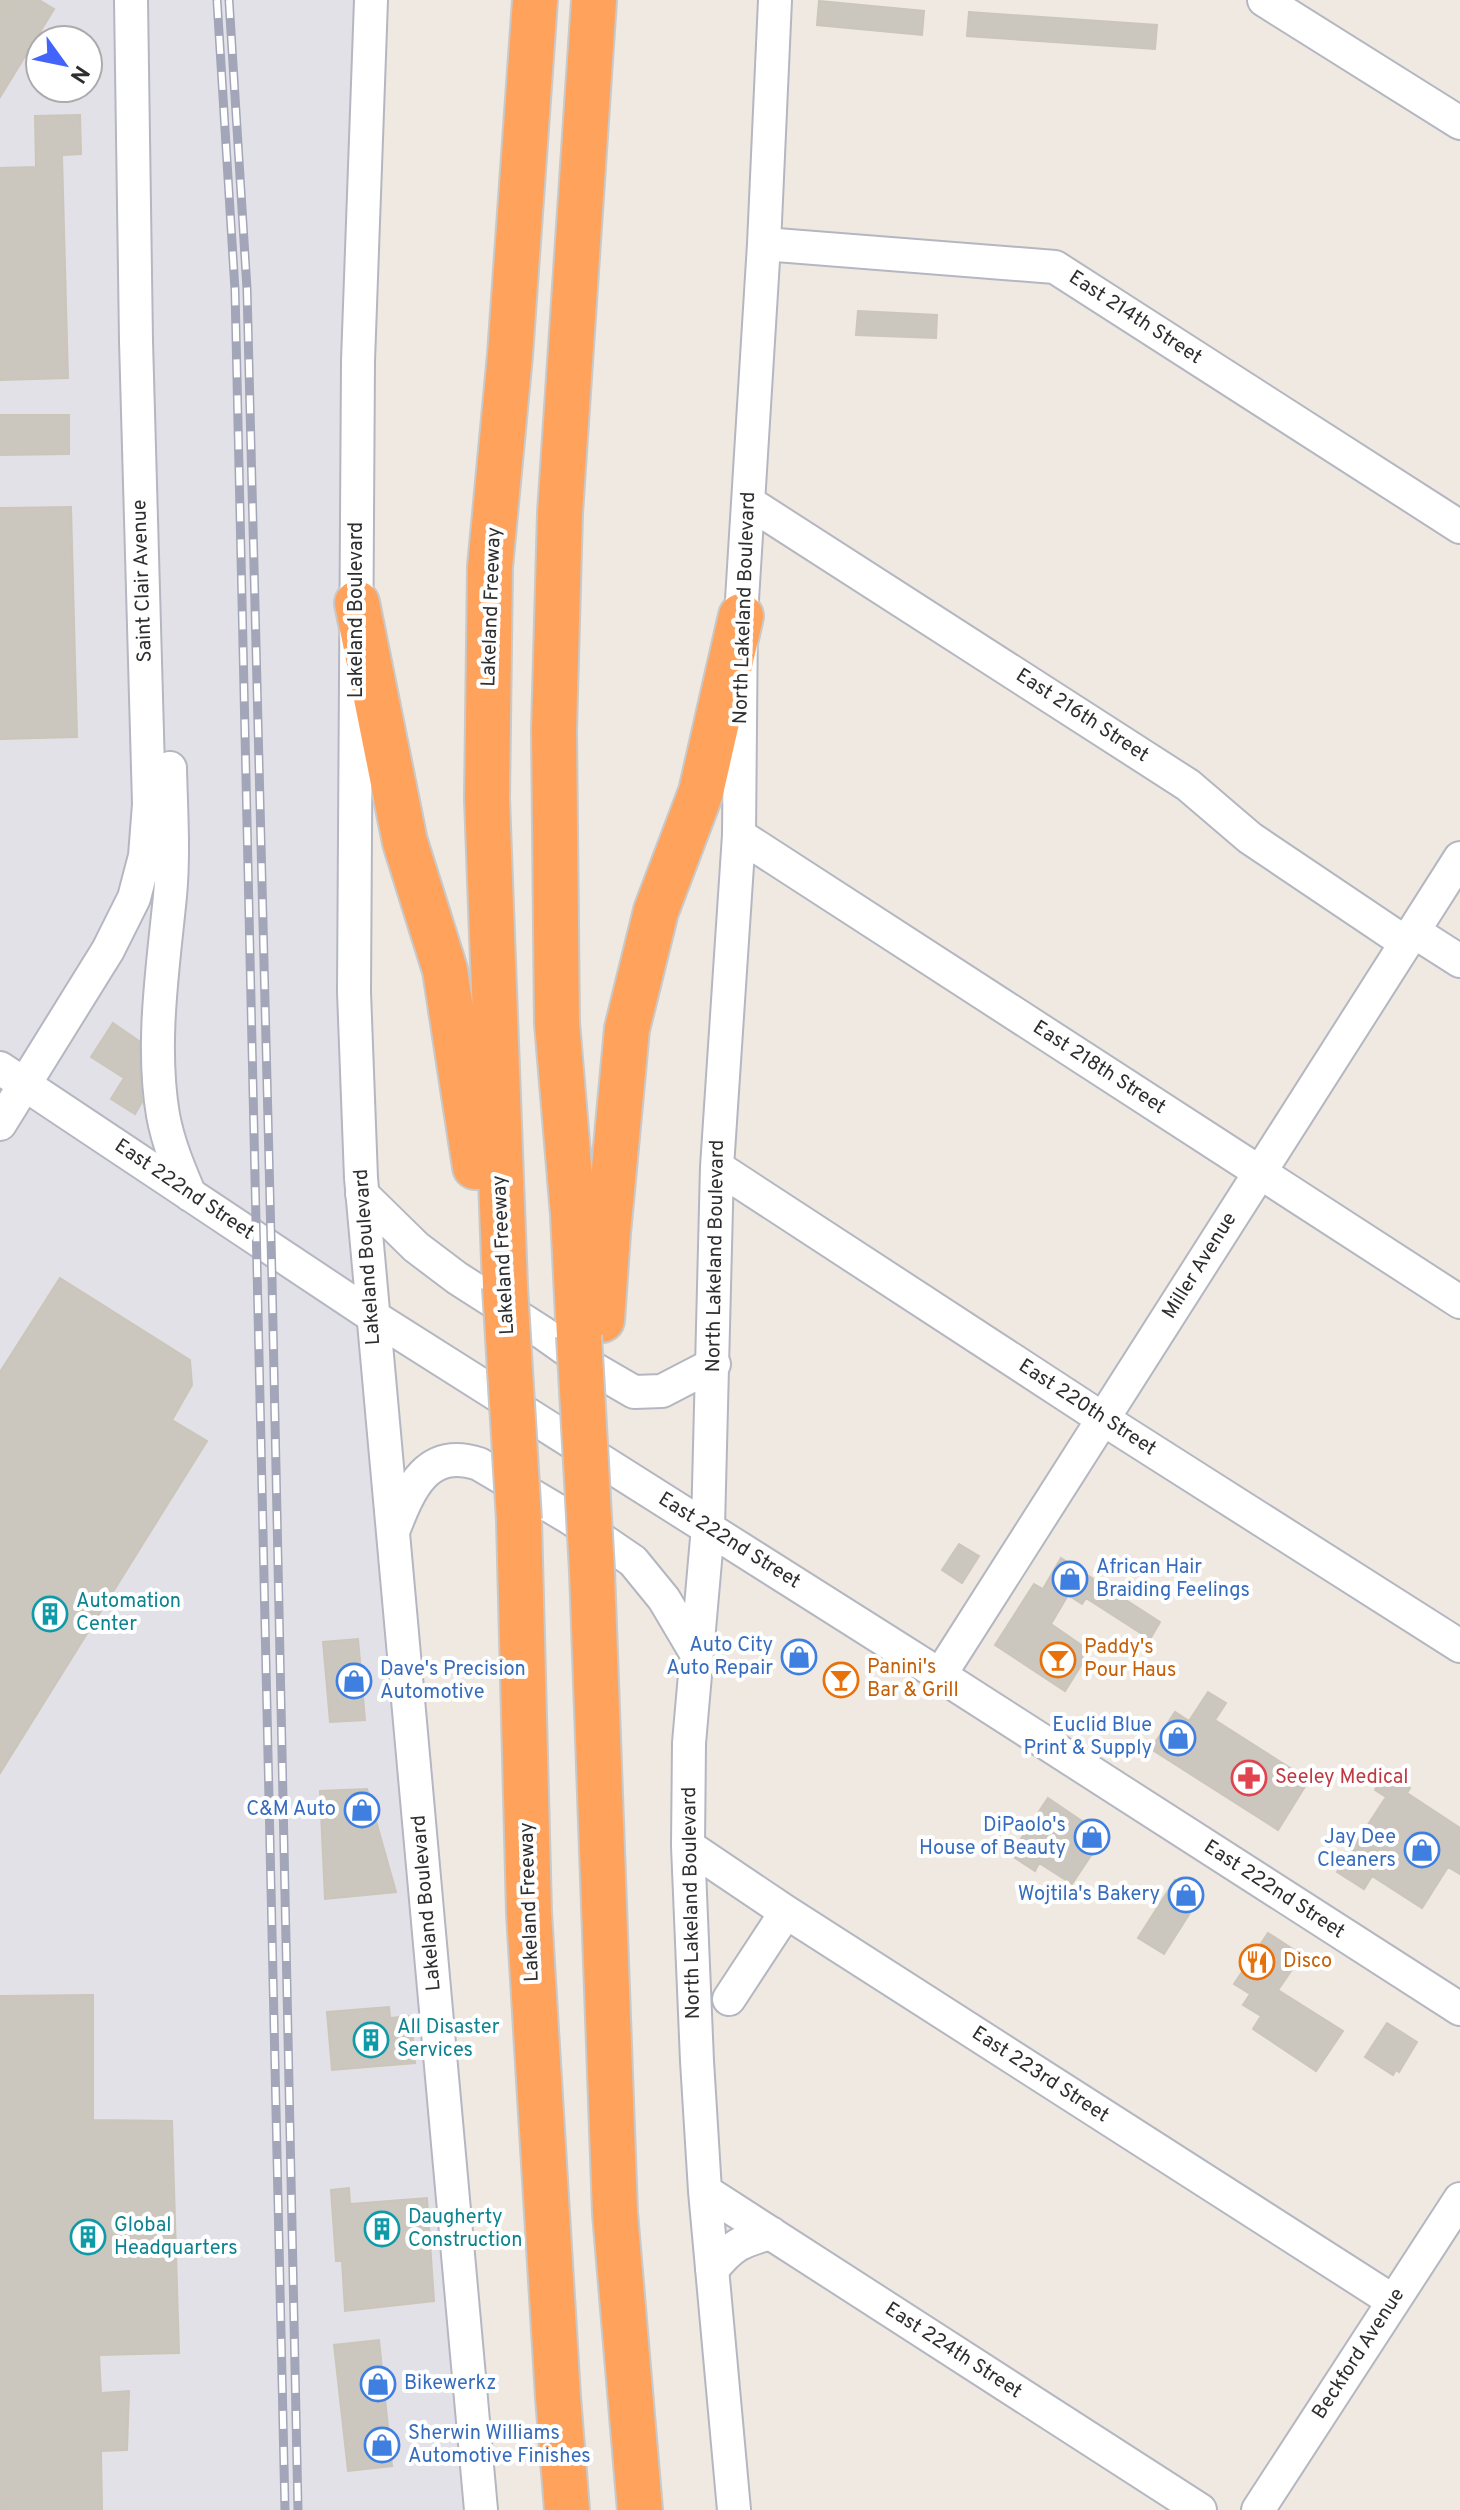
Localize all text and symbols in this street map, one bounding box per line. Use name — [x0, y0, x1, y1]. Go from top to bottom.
north arrow — [24, 24, 104, 104]
text: N — [63, 60, 94, 88]
street label: East 214th Street — [1063, 265, 1207, 371]
street label: North Lakeland Boulevard — [728, 491, 762, 725]
street label: Saint Clair Avenue — [127, 499, 159, 663]
street label: Lakeland Boulevard — [344, 522, 370, 698]
street label: Lakeland Freeway — [476, 527, 508, 687]
street label: East 216th Street — [1010, 663, 1154, 769]
street label: East 218th Street — [1028, 1015, 1170, 1121]
street label: East 222nd Street — [109, 1134, 259, 1246]
street label: North Lakeland Boulevard — [701, 1139, 731, 1373]
street label: Lakeland Boulevard — [349, 1168, 387, 1346]
street label: Lakeland Freeway — [487, 1174, 521, 1336]
street label: Miller Avenue — [1157, 1208, 1243, 1324]
street label: East 220th Street — [1013, 1354, 1161, 1462]
street label: East 222nd Street — [653, 1487, 805, 1595]
place label: African Hair Braiding Feelings — [1096, 1555, 1250, 1604]
shop icon: African Hair Braiding Feelings — [1051, 1560, 1089, 1598]
place label: Automation Center — [76, 1589, 181, 1638]
building icon: Automation Center — [31, 1595, 69, 1633]
place label: Auto City Auto Repair — [666, 1633, 773, 1682]
place label: Paddy's Pour Haus — [1084, 1635, 1176, 1684]
shop icon: Auto City Auto Repair — [780, 1638, 818, 1676]
bar icon: Paddy's Pour Haus — [1039, 1641, 1077, 1679]
place label: Panini's Bar & Grill — [867, 1655, 959, 1704]
place label: Dave's Precision Automotive — [380, 1657, 526, 1706]
bar icon: Panini's Bar & Grill — [822, 1661, 860, 1699]
shop icon: Dave's Precision Automotive — [335, 1662, 373, 1700]
place label: Euclid Blue Print & Supply — [1023, 1713, 1152, 1762]
shop icon: Euclid Blue Print & Supply — [1159, 1719, 1197, 1757]
pharmacy icon: Seeley Medical — [1230, 1759, 1268, 1797]
place label: Seeley Medical — [1275, 1765, 1409, 1791]
street label: North Lakeland Boulevard — [677, 1786, 707, 2020]
shop icon: C&M Auto — [343, 1791, 381, 1829]
place label: C&M Auto — [246, 1797, 336, 1823]
place label: DiPaolo's House of Beauty — [919, 1813, 1066, 1862]
street label: Lakeland Boulevard — [406, 1814, 448, 1992]
shop icon: DiPaolo's House of Beauty — [1073, 1818, 1111, 1856]
street label: Lakeland Freeway — [514, 1822, 546, 1982]
place label: Jay Dee Cleaners — [1317, 1825, 1396, 1874]
shop icon: Jay Dee Cleaners — [1403, 1831, 1441, 1869]
street label: East 222nd Street — [1199, 1835, 1349, 1945]
shop icon: Wojtila's Bakery — [1167, 1876, 1205, 1914]
place label: Wojtila's Bakery — [1018, 1882, 1160, 1908]
restaurant icon: Disco — [1238, 1943, 1276, 1981]
place label: Disco — [1283, 1949, 1332, 1975]
place label: All Disaster Services — [397, 2015, 500, 2064]
building icon: All Disaster Services — [352, 2021, 390, 2059]
street label: East 223rd Street — [966, 2021, 1114, 2129]
place label: Daugherty Construction — [408, 2205, 522, 2254]
building icon: Daugherty Construction — [363, 2210, 401, 2248]
place label: Global Headquarters — [114, 2213, 238, 2262]
building icon: Global Headquarters — [69, 2218, 107, 2256]
street label: Beckford Avenue — [1307, 2283, 1411, 2425]
street label: East 224th Street — [879, 2297, 1027, 2405]
shop icon: Bikewerkz — [359, 2365, 397, 2403]
place label: Bikewerkz — [404, 2371, 496, 2397]
place label: Sherwin Williams Automotive Finishes — [408, 2421, 591, 2470]
shop icon: Sherwin Williams Automotive Finishes — [363, 2426, 401, 2464]

